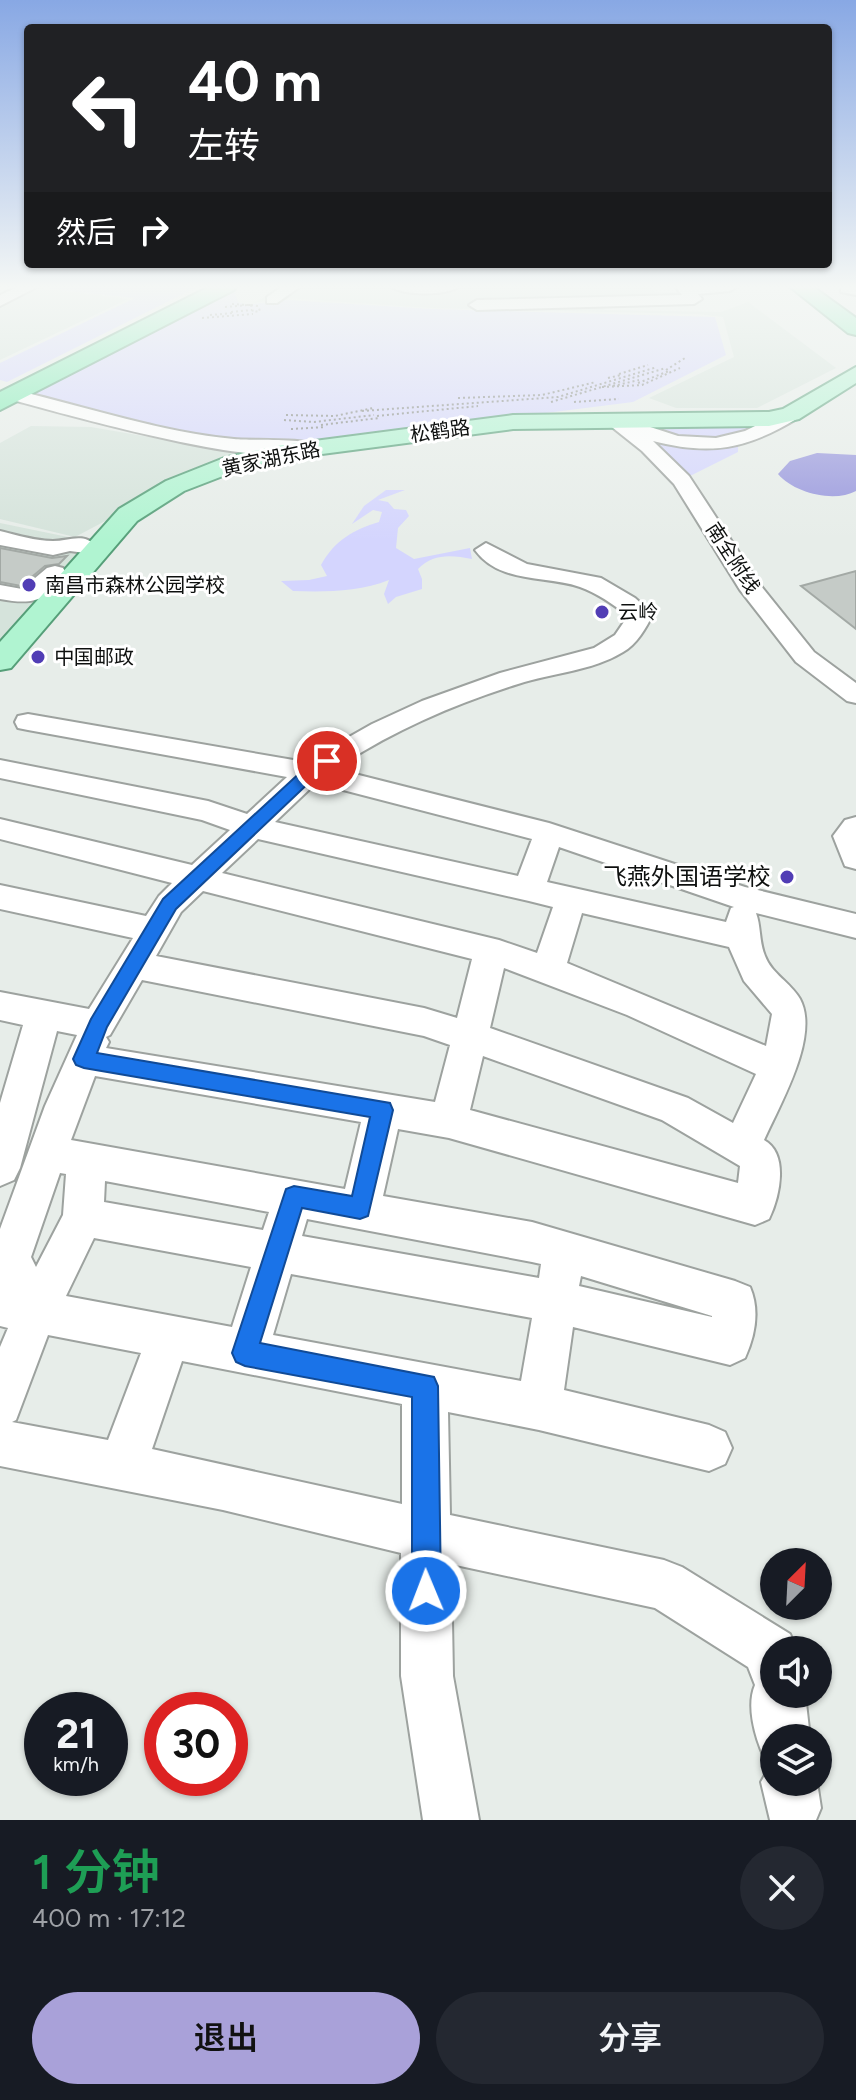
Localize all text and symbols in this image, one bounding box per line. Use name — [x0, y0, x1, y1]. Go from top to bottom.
text: 40 m — [188, 48, 322, 115]
icon: left — [56, 56, 160, 160]
text: 左转 — [188, 124, 260, 167]
icon: right — [132, 208, 176, 252]
text: 然后 — [56, 214, 116, 251]
street label: 松鹤路 — [409, 415, 471, 447]
street label: 黄家湖东路 — [220, 437, 322, 481]
street label: 南全附线 — [701, 518, 765, 598]
place label: 南昌市森林公园学校 — [45, 573, 225, 597]
marker: 南昌市森林公园学校 — [20, 576, 38, 594]
place label: 云岭 — [618, 600, 658, 624]
marker: 云岭 — [593, 603, 611, 621]
place label: 中国邮政 — [54, 645, 134, 669]
marker: 中国邮政 — [29, 648, 47, 666]
pin — [293, 727, 361, 795]
icon: arrive — [305, 739, 349, 783]
place label: 飞燕外国语学校 — [603, 862, 771, 891]
marker: 飞燕外国语学校 — [778, 868, 796, 886]
north arrow — [760, 1548, 832, 1620]
map controls — [760, 1548, 832, 1796]
position arrow — [384, 1549, 468, 1633]
button: sound — [760, 1636, 832, 1708]
speed limit sign: 30 — [144, 1692, 248, 1796]
text: 21 — [56, 1710, 96, 1758]
button: layers — [760, 1724, 832, 1796]
text: km/h — [53, 1752, 99, 1776]
text: 1 分钟 — [32, 1843, 160, 1901]
button: close — [740, 1846, 824, 1930]
text: 400 m · 17:12 — [32, 1902, 186, 1934]
button: 退出 — [32, 1992, 420, 2084]
button: 分享 — [436, 1992, 824, 2084]

